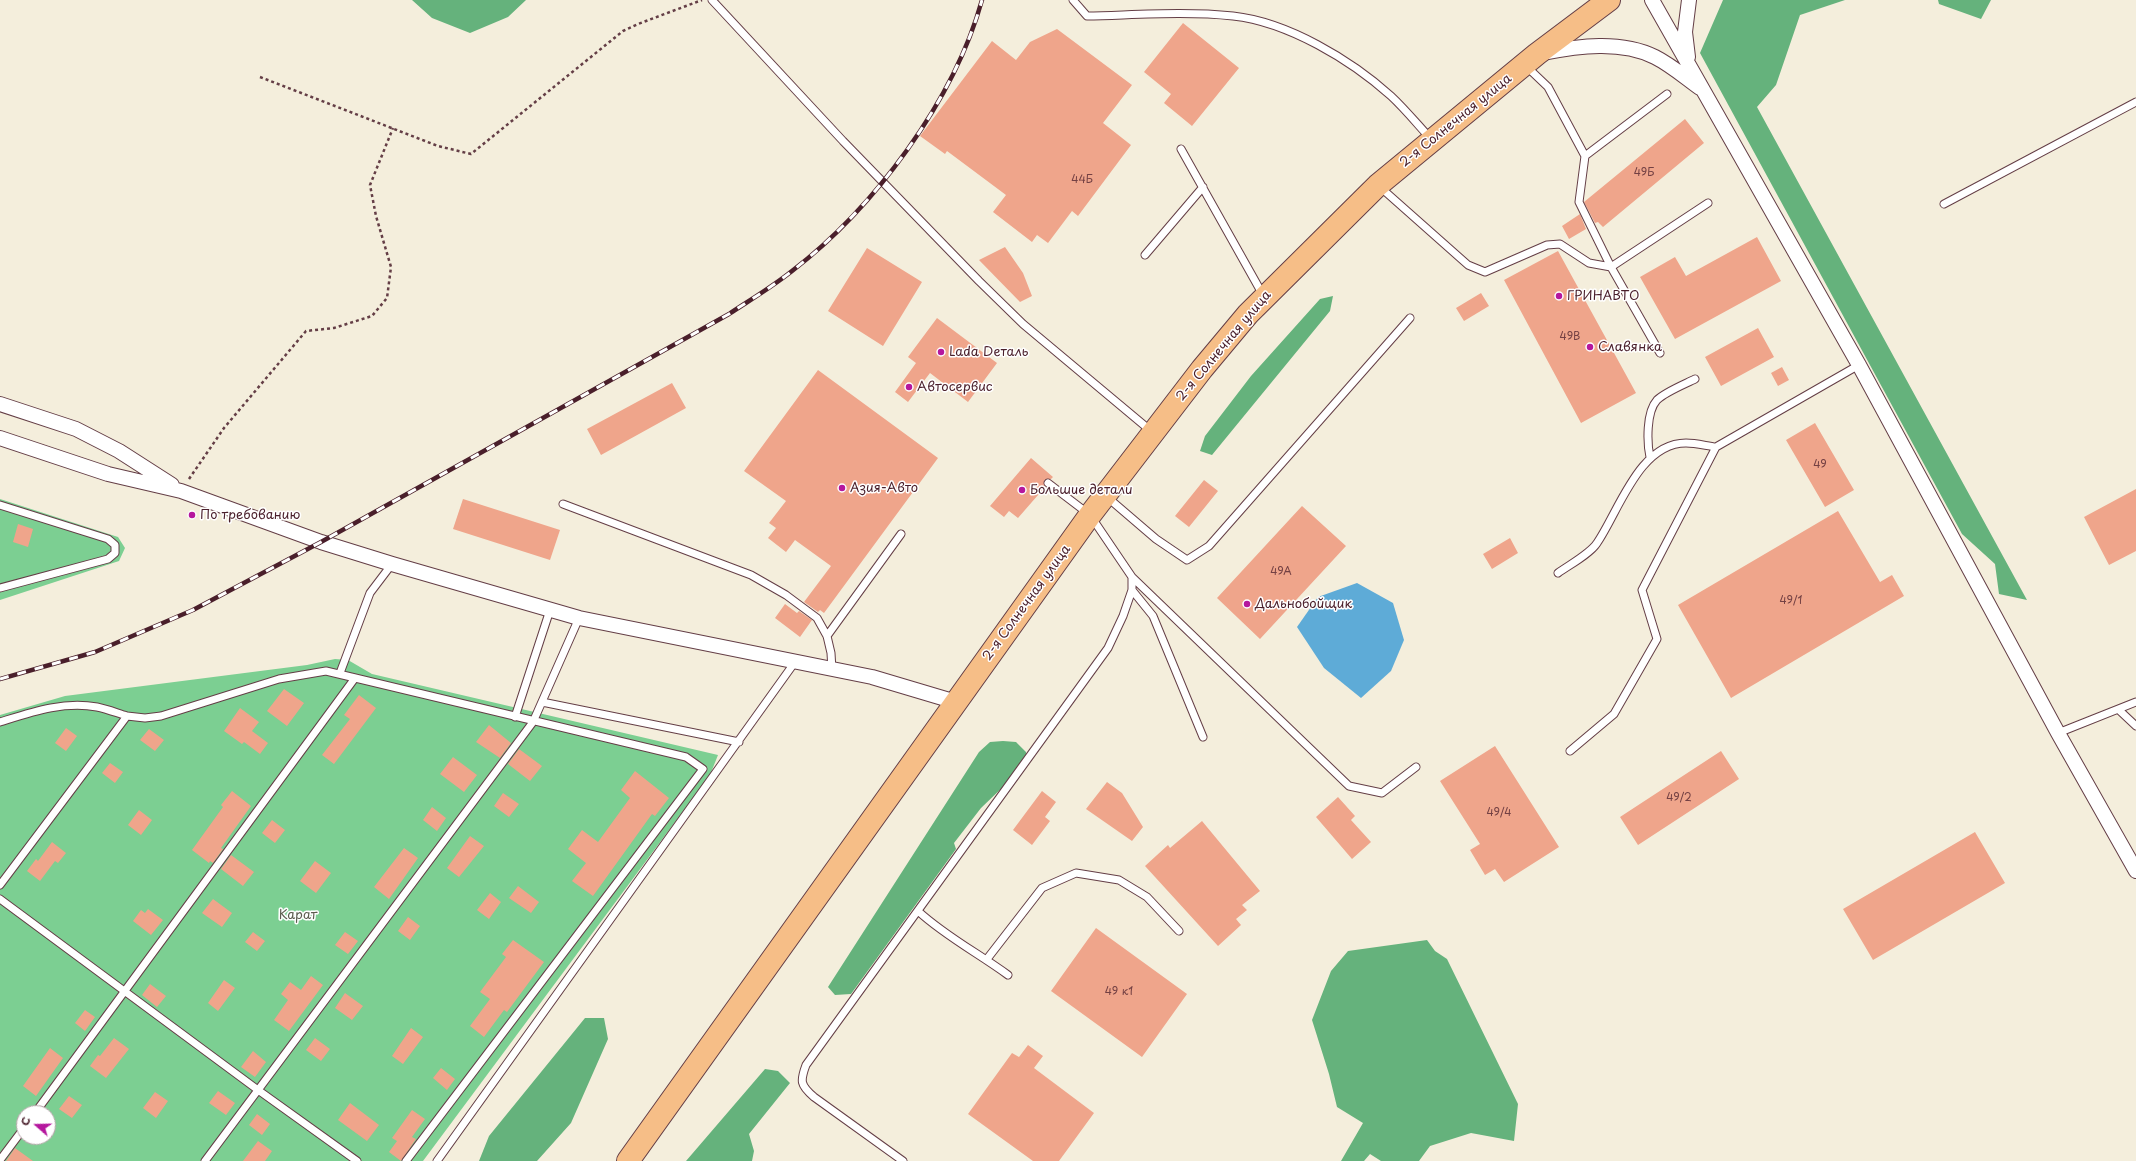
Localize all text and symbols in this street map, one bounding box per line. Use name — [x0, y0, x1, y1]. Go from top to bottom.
street label: 2-я Солнечная улица — [1397, 71, 1515, 171]
house number: 49Б — [1634, 166, 1654, 180]
house number: 44Б — [1071, 173, 1093, 187]
street label: 2-я Солнечная улица — [1173, 288, 1275, 404]
place label: ГРИНАВТО — [1567, 288, 1639, 304]
marker: ГРИНАВТО — [1554, 291, 1564, 301]
house number: 49В — [1560, 330, 1580, 344]
place label: Славянка — [1598, 339, 1662, 355]
marker: Славянка — [1585, 342, 1595, 352]
place label: Lada Dеталь — [949, 344, 1028, 360]
marker: Lada Dеталь — [936, 347, 946, 357]
place label: Автосервис — [917, 379, 993, 395]
marker: Автосервис — [904, 382, 914, 392]
house number: 49 — [1813, 458, 1827, 472]
place label: Азия-Авто — [850, 480, 918, 496]
place label: Большие детали — [1030, 482, 1133, 498]
marker: Азия-Авто — [837, 483, 847, 493]
marker: Большие детали — [1017, 485, 1027, 495]
place label: По требованию — [200, 507, 300, 523]
marker: По требованию — [187, 510, 197, 520]
street label: 2-я Солнечная улица — [980, 542, 1074, 664]
house number: 49А — [1270, 565, 1292, 579]
house number: 49/1 — [1780, 594, 1802, 608]
place label: Дальнобойщик — [1255, 596, 1352, 612]
marker: Дальнобойщик — [1242, 599, 1252, 609]
house number: 49/2 — [1666, 791, 1692, 805]
house number: 49/4 — [1487, 806, 1511, 820]
park label: Карат — [279, 907, 317, 923]
house number: 49 к1 — [1105, 985, 1133, 999]
north arrow — [16, 1105, 56, 1145]
text: С — [16, 1114, 35, 1128]

